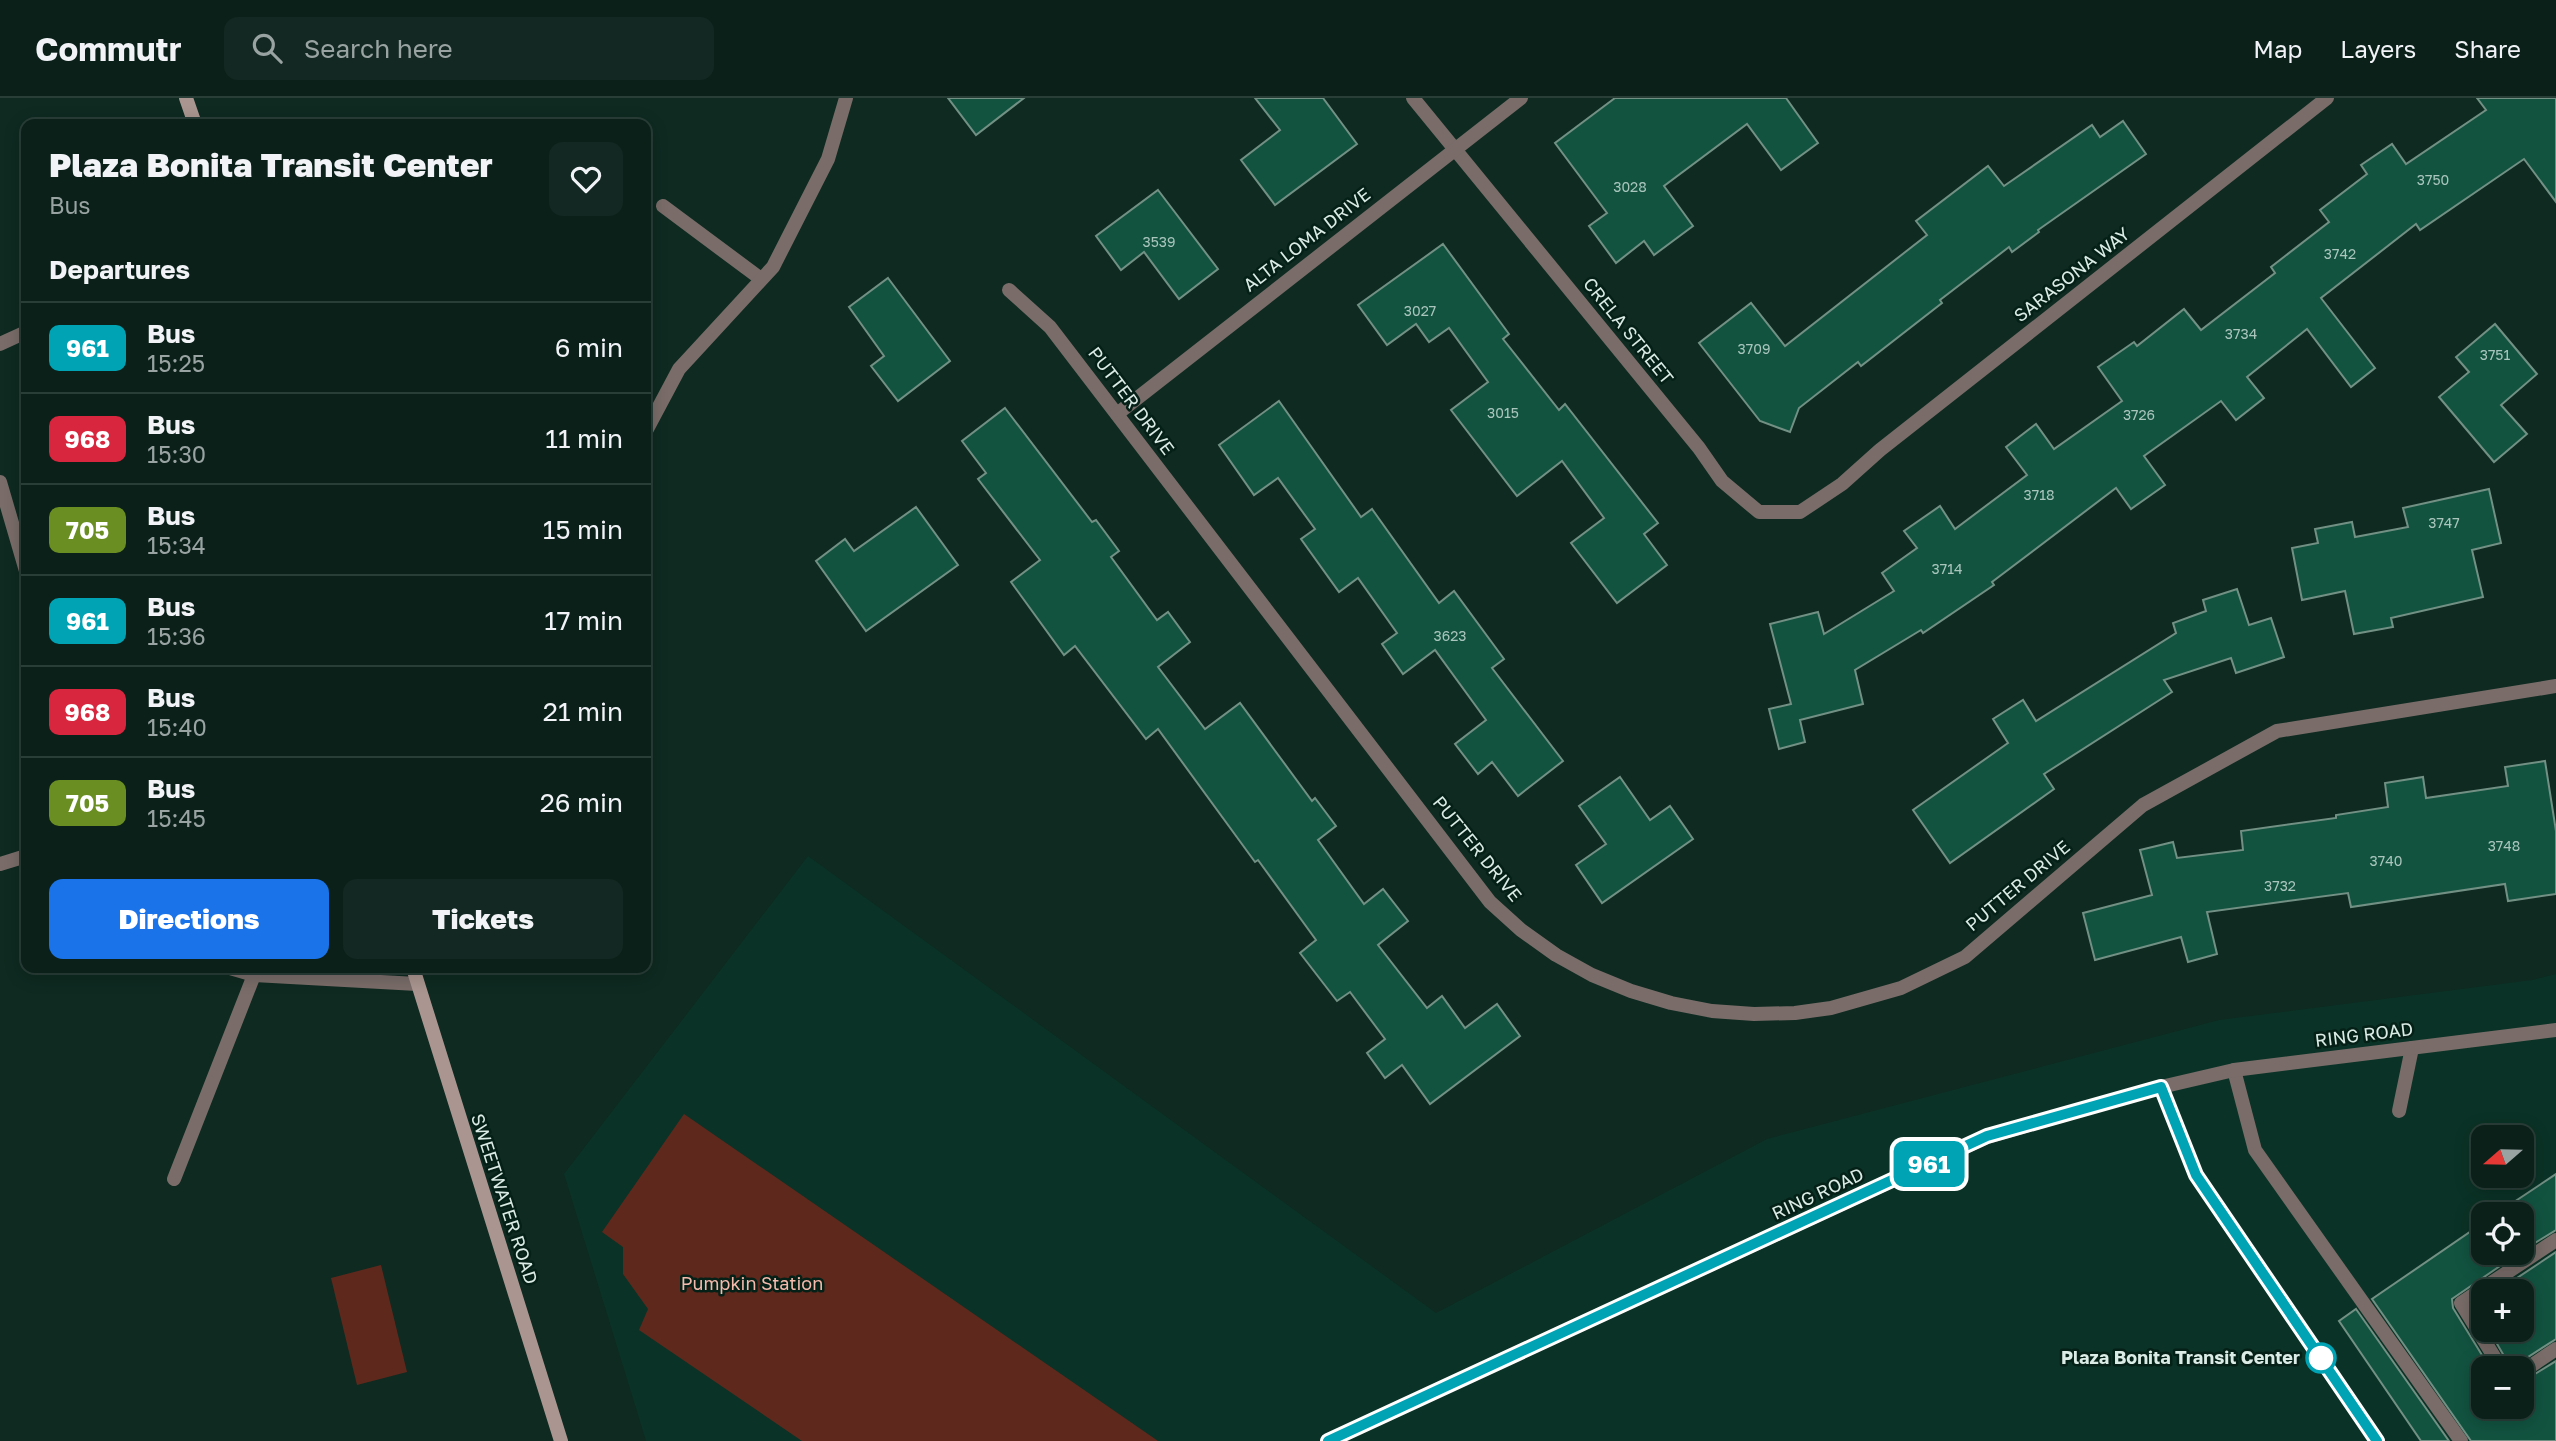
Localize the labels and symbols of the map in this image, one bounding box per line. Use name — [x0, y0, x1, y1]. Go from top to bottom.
house number: 3750 — [2417, 171, 2449, 188]
house number: 3028 — [1613, 178, 1647, 195]
street label: ALTA LOMA DRIVE — [1238, 183, 1374, 296]
street label: SARASONA WAY — [2009, 222, 2134, 326]
house number: 3539 — [1143, 233, 1175, 250]
house number: 3742 — [2324, 245, 2356, 262]
street label: CRELA STREET — [1579, 273, 1679, 388]
house number: 3027 — [1404, 302, 1436, 319]
house number: 3734 — [2225, 325, 2257, 342]
house number: 3709 — [1738, 340, 1770, 357]
street label: PUTTER DRIVE — [1084, 342, 1179, 459]
house number: 3751 — [2480, 346, 2510, 363]
house number: 3015 — [1487, 404, 1519, 421]
house number: 3726 — [2123, 406, 2155, 423]
house number: 3718 — [2024, 486, 2054, 503]
house number: 3747 — [2428, 514, 2460, 531]
house number: 3714 — [1932, 560, 1962, 577]
house number: 3623 — [1434, 627, 1466, 644]
street label: PUTTER DRIVE — [1429, 791, 1527, 906]
street label: PUTTER DRIVE — [1961, 835, 2074, 935]
house number: 3748 — [2488, 837, 2520, 854]
house number: 3740 — [2370, 852, 2402, 869]
house number: 3732 — [2264, 877, 2296, 894]
street label: RING ROAD — [2314, 1017, 2414, 1051]
street label: SWEETWATER ROAD — [467, 1111, 543, 1287]
north arrow — [2471, 1125, 2534, 1188]
line badge: 961 — [1889, 1141, 1969, 1187]
street label: RING ROAD — [1768, 1162, 1867, 1224]
park label: Pumpkin Station — [681, 1272, 823, 1294]
marker: Plaza Bonita Transit Center — [2306, 1343, 2336, 1373]
place label: Plaza Bonita Transit Center — [2061, 1346, 2300, 1368]

